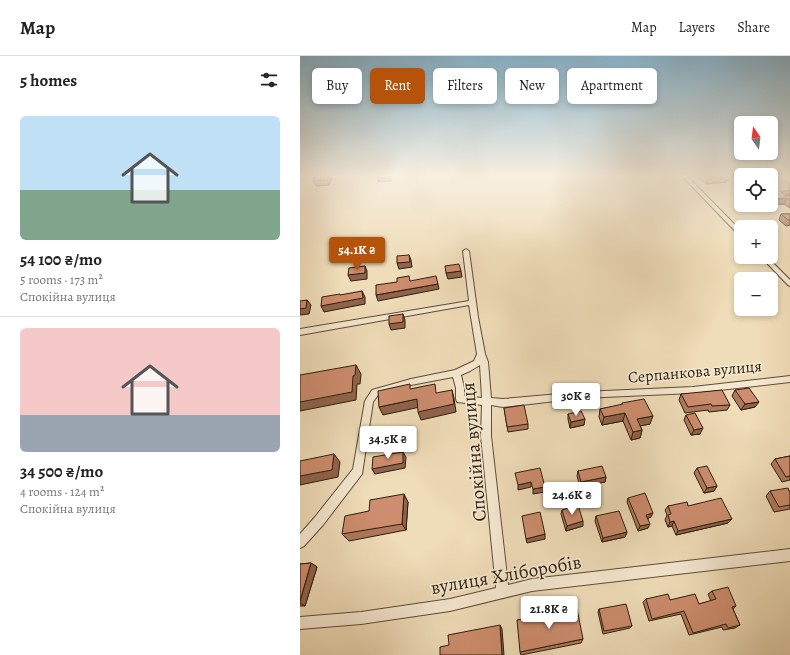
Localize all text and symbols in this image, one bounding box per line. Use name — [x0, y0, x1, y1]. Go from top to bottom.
text: Map — [20, 15, 55, 41]
text: Map — [631, 18, 657, 37]
text: Layers — [679, 18, 715, 37]
text: Share — [737, 18, 770, 37]
chip: Buy — [312, 68, 362, 104]
chip: Rent — [370, 68, 425, 104]
chip: Filters — [433, 68, 497, 104]
chip: New — [505, 68, 559, 104]
chip: Apartment — [567, 68, 657, 104]
text: 5 homes — [20, 69, 77, 92]
icon: filters — [258, 69, 280, 91]
north arrow — [734, 116, 778, 160]
map controls — [734, 116, 778, 316]
icon: home — [114, 142, 186, 214]
button: locate — [734, 168, 778, 212]
button: + — [734, 220, 778, 264]
pin: 54.1K ₴ — [320, 237, 394, 271]
text: 54.1K ₴ — [338, 241, 376, 258]
text: 54 100 ₴/mo — [20, 248, 102, 271]
text: 5 rooms · 173 m² — [20, 271, 103, 288]
button: − — [734, 272, 778, 316]
text: Спокійна вулиця — [20, 288, 116, 305]
icon: home — [114, 354, 186, 426]
street label: Серпанкова вулиця — [627, 355, 763, 389]
street label: Спокійна вулиця — [455, 381, 493, 523]
pin: 30K ₴ — [548, 383, 604, 417]
text: 30K ₴ — [561, 387, 591, 404]
pin: 34.5K ₴ — [351, 426, 425, 460]
text: 34.5K ₴ — [369, 430, 407, 447]
text: 34 500 ₴/mo — [20, 460, 103, 483]
pin: 24.6K ₴ — [535, 482, 609, 516]
text: 4 rooms · 124 m² — [20, 483, 104, 500]
text: 24.6K ₴ — [552, 486, 592, 503]
text: Спокійна вулиця — [20, 500, 116, 517]
street label: вулиця Хліборобів — [429, 549, 583, 601]
pin: 21.8K ₴ — [512, 596, 586, 630]
text: 21.8K ₴ — [530, 600, 568, 617]

